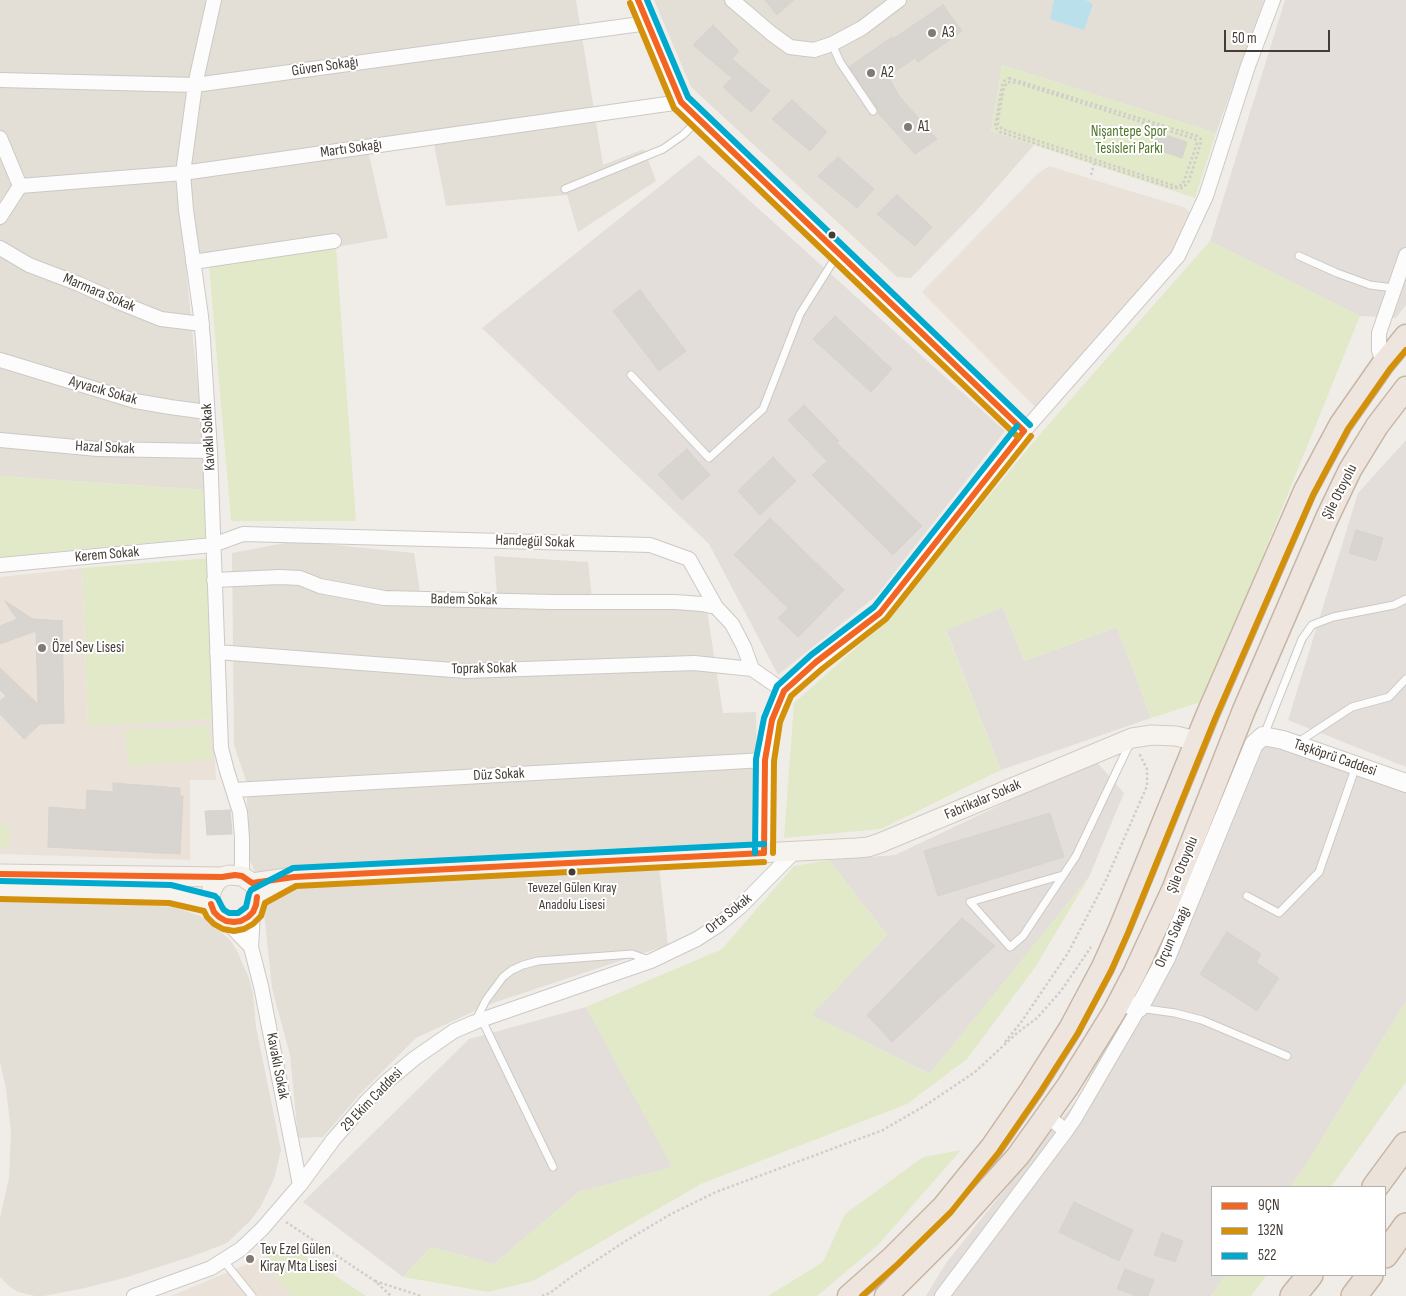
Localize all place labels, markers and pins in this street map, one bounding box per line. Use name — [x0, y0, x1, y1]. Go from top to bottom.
place label: A3 — [942, 24, 955, 42]
marker: A3 — [926, 27, 938, 39]
place label: A2 — [881, 64, 894, 82]
marker: A2 — [865, 67, 877, 79]
place label: A1 — [918, 118, 930, 136]
marker: A1 — [902, 121, 914, 133]
unlabelled marker — [827, 230, 837, 240]
place label: Özel Sev Lisesi — [52, 639, 124, 657]
marker: Özel Sev Lisesi — [36, 642, 48, 654]
marker: Tevezel Gülen Kıray Anadolu Lisesi — [567, 867, 577, 877]
place label: Tevezel Gülen Kıray Anadolu Lisesi — [527, 880, 617, 912]
place label: Tev Ezel Gülen Kiray Mta Lisesi — [260, 1241, 337, 1276]
marker: Tev Ezel Gülen Kiray Mta Lisesi — [244, 1253, 256, 1265]

